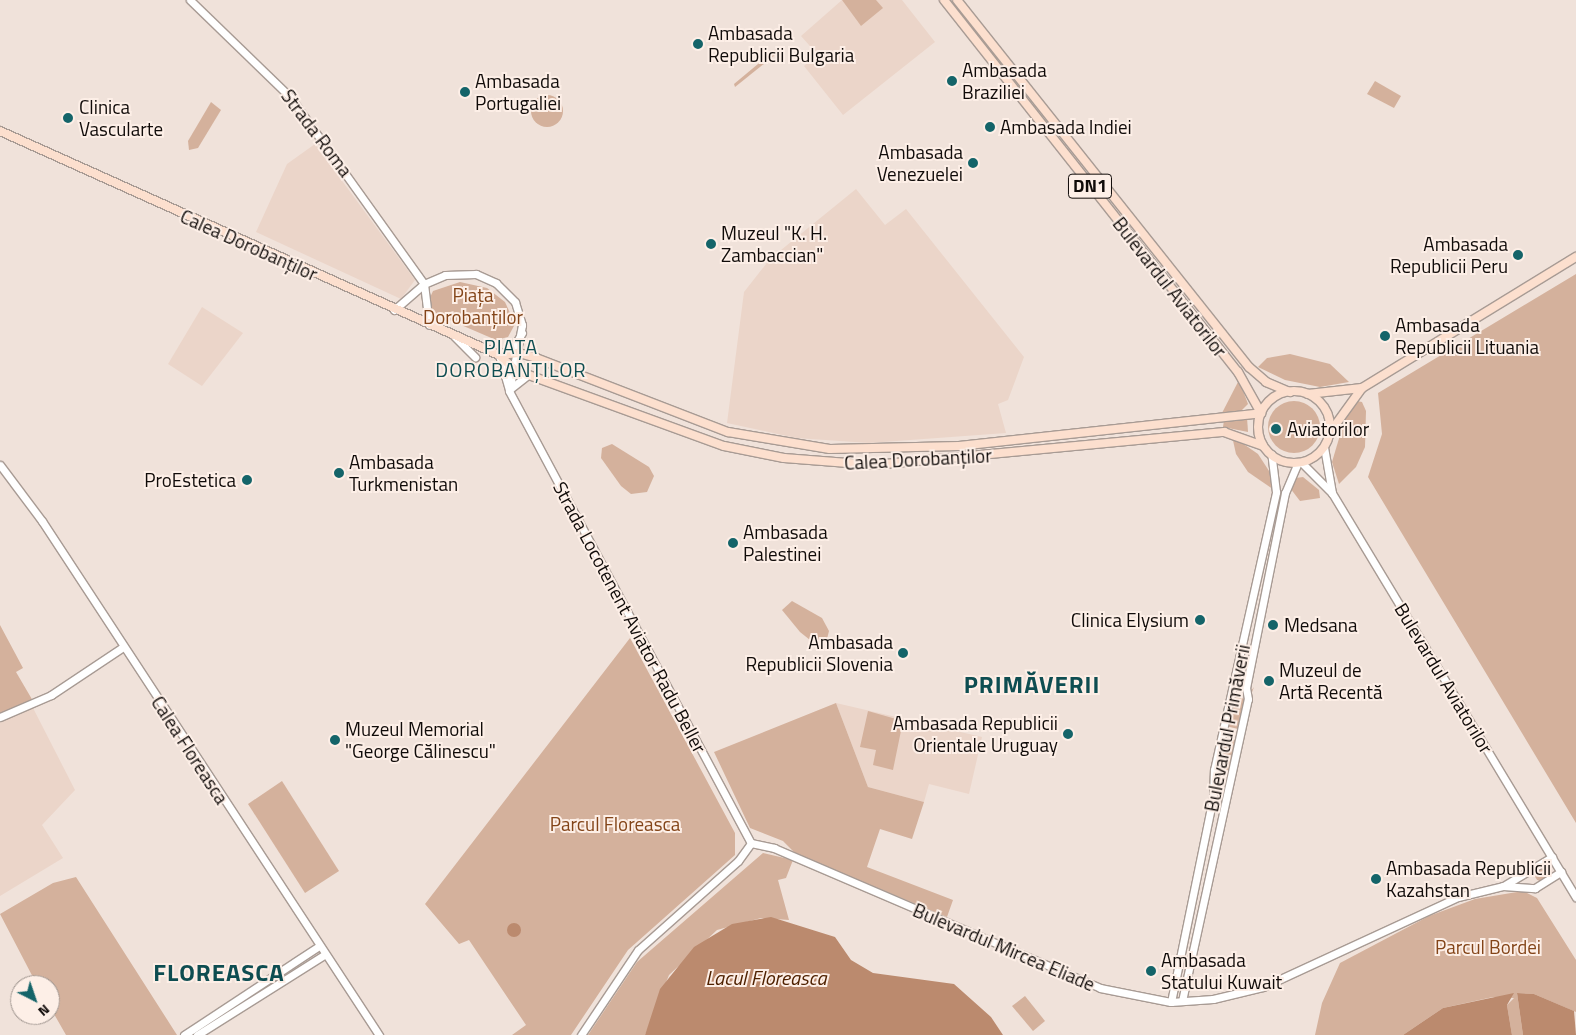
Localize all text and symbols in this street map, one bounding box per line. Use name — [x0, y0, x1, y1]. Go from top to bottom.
place label: Ambasada Republicii Bulgaria — [708, 22, 854, 66]
marker: Ambasada Republicii Bulgaria — [692, 38, 704, 50]
place label: Ambasada Braziliei — [962, 59, 1047, 103]
place label: Ambasada Portugaliei — [475, 70, 561, 114]
marker: Ambasada Braziliei — [946, 75, 958, 87]
street label: Strada Roma — [277, 85, 357, 181]
marker: Ambasada Portugaliei — [459, 86, 471, 98]
place label: Clinica Vascularte — [79, 96, 163, 140]
marker: Clinica Vascularte — [61, 111, 75, 125]
place label: Ambasada Indiei — [1000, 116, 1132, 138]
marker: Ambasada Indiei — [984, 121, 996, 133]
place label: Ambasada Venezuelei — [877, 141, 963, 185]
marker: Ambasada Venezuelei — [967, 157, 979, 169]
road number: DN1 — [1068, 170, 1112, 202]
street label: Calea Dorobanților — [177, 205, 321, 285]
street label: Bulevardul Aviatorilor — [1108, 212, 1232, 362]
place label: Muzeul "K. H. Zambaccian" — [721, 222, 827, 266]
place label: Ambasada Republicii Peru — [1390, 233, 1508, 277]
marker: Muzeul "K. H. Zambaccian" — [705, 238, 717, 250]
marker: Ambasada Republicii Peru — [1512, 249, 1524, 261]
park label: Piața Dorobanților — [423, 284, 523, 328]
place label: Ambasada Republicii Lituania — [1395, 314, 1539, 358]
marker: Ambasada Republicii Lituania — [1379, 330, 1391, 342]
district label: PIAȚA DOROBANȚILOR — [434, 335, 588, 382]
place label: Aviatorilor — [1287, 418, 1369, 440]
marker: Aviatorilor — [1269, 422, 1283, 436]
street label: Calea Dorobanților — [844, 444, 992, 474]
place label: Ambasada Turkmenistan — [349, 451, 458, 495]
marker: Ambasada Turkmenistan — [333, 467, 345, 479]
place label: ProEstetica — [144, 469, 236, 491]
marker: ProEstetica — [240, 473, 254, 487]
street label: Strada Locotenent Aviator Radu Beller — [549, 477, 711, 757]
place label: Ambasada Palestinei — [743, 521, 828, 565]
marker: Ambasada Palestinei — [727, 537, 739, 549]
street label: Bulevardul Aviatorilor — [1390, 599, 1498, 757]
place label: Clinica Elysium — [1071, 609, 1189, 631]
marker: Clinica Elysium — [1193, 613, 1207, 627]
place label: Medsana — [1284, 614, 1358, 636]
marker: Medsana — [1266, 618, 1280, 632]
place label: Ambasada Republicii Slovenia — [745, 631, 893, 675]
street label: Bulevardul Primăverii — [1200, 642, 1254, 814]
marker: Ambasada Republicii Slovenia — [897, 647, 909, 659]
place label: Muzeul de Artă Recentă — [1279, 659, 1383, 703]
district label: PRIMĂVERII — [962, 671, 1102, 699]
marker: Muzeul de Artă Recentă — [1263, 675, 1275, 687]
street label: Calea Floreasca — [147, 692, 233, 808]
place label: Ambasada Republicii Orientale Uruguay — [893, 712, 1058, 756]
place label: Muzeul Memorial "George Călinescu" — [345, 718, 496, 762]
marker: Ambasada Republicii Orientale Uruguay — [1062, 728, 1074, 740]
marker: Muzeul Memorial "George Călinescu" — [329, 734, 341, 746]
park label: Parcul Floreasca — [550, 813, 680, 835]
place label: Ambasada Republicii Kazahstan — [1386, 857, 1551, 901]
marker: Ambasada Republicii Kazahstan — [1370, 873, 1382, 885]
street label: Bulevardul Mircea Eliade — [910, 898, 1098, 996]
park label: Parcul Bordei — [1435, 936, 1541, 958]
place label: Ambasada Statului Kuwait — [1161, 949, 1282, 993]
district label: FLOREASCA — [152, 959, 286, 987]
water label: Lacul Floreasca — [706, 965, 826, 989]
marker: Ambasada Statului Kuwait — [1145, 965, 1157, 977]
north arrow — [10, 975, 60, 1025]
text: N — [34, 1000, 55, 1022]

